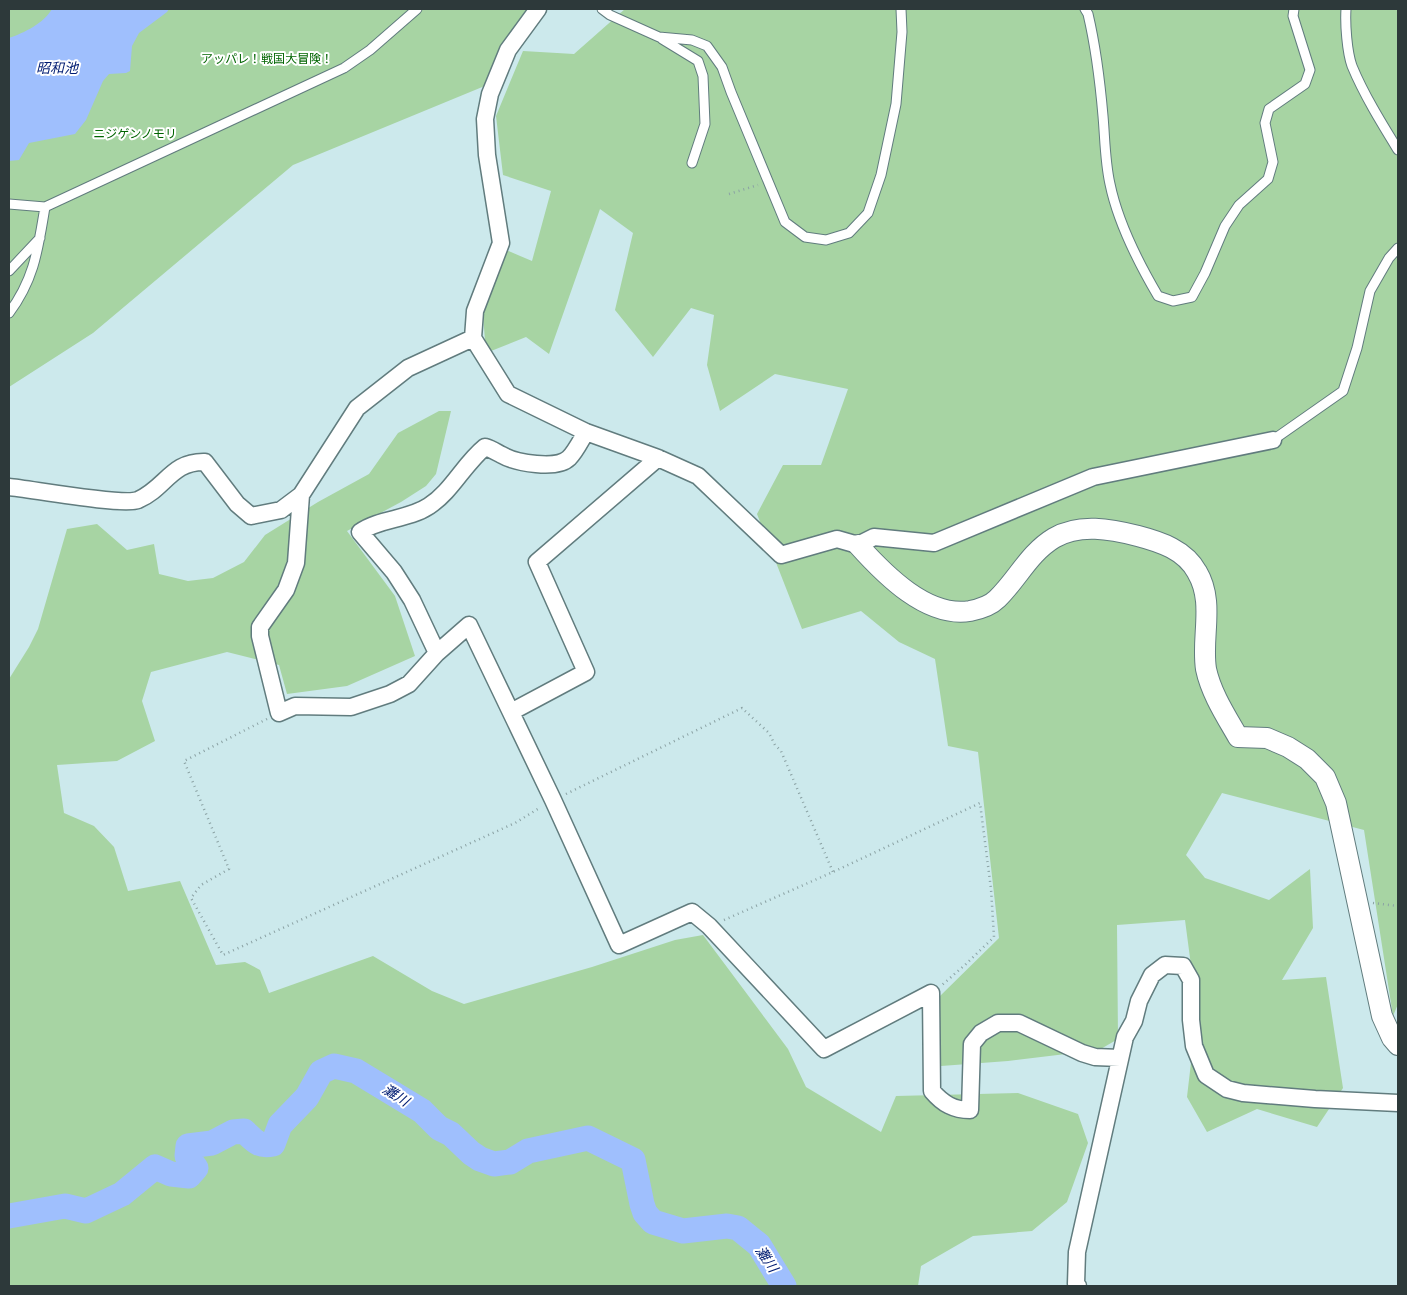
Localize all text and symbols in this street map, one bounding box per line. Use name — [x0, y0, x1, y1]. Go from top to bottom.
park label: アッパレ！戦国大冒険！ — [201, 52, 333, 66]
water label: 昭和池 — [36, 60, 80, 76]
park label: ニジゲンノモリ — [93, 127, 177, 141]
water label: 灘川 — [380, 1081, 414, 1110]
water label: 灘川 — [753, 1243, 783, 1277]

